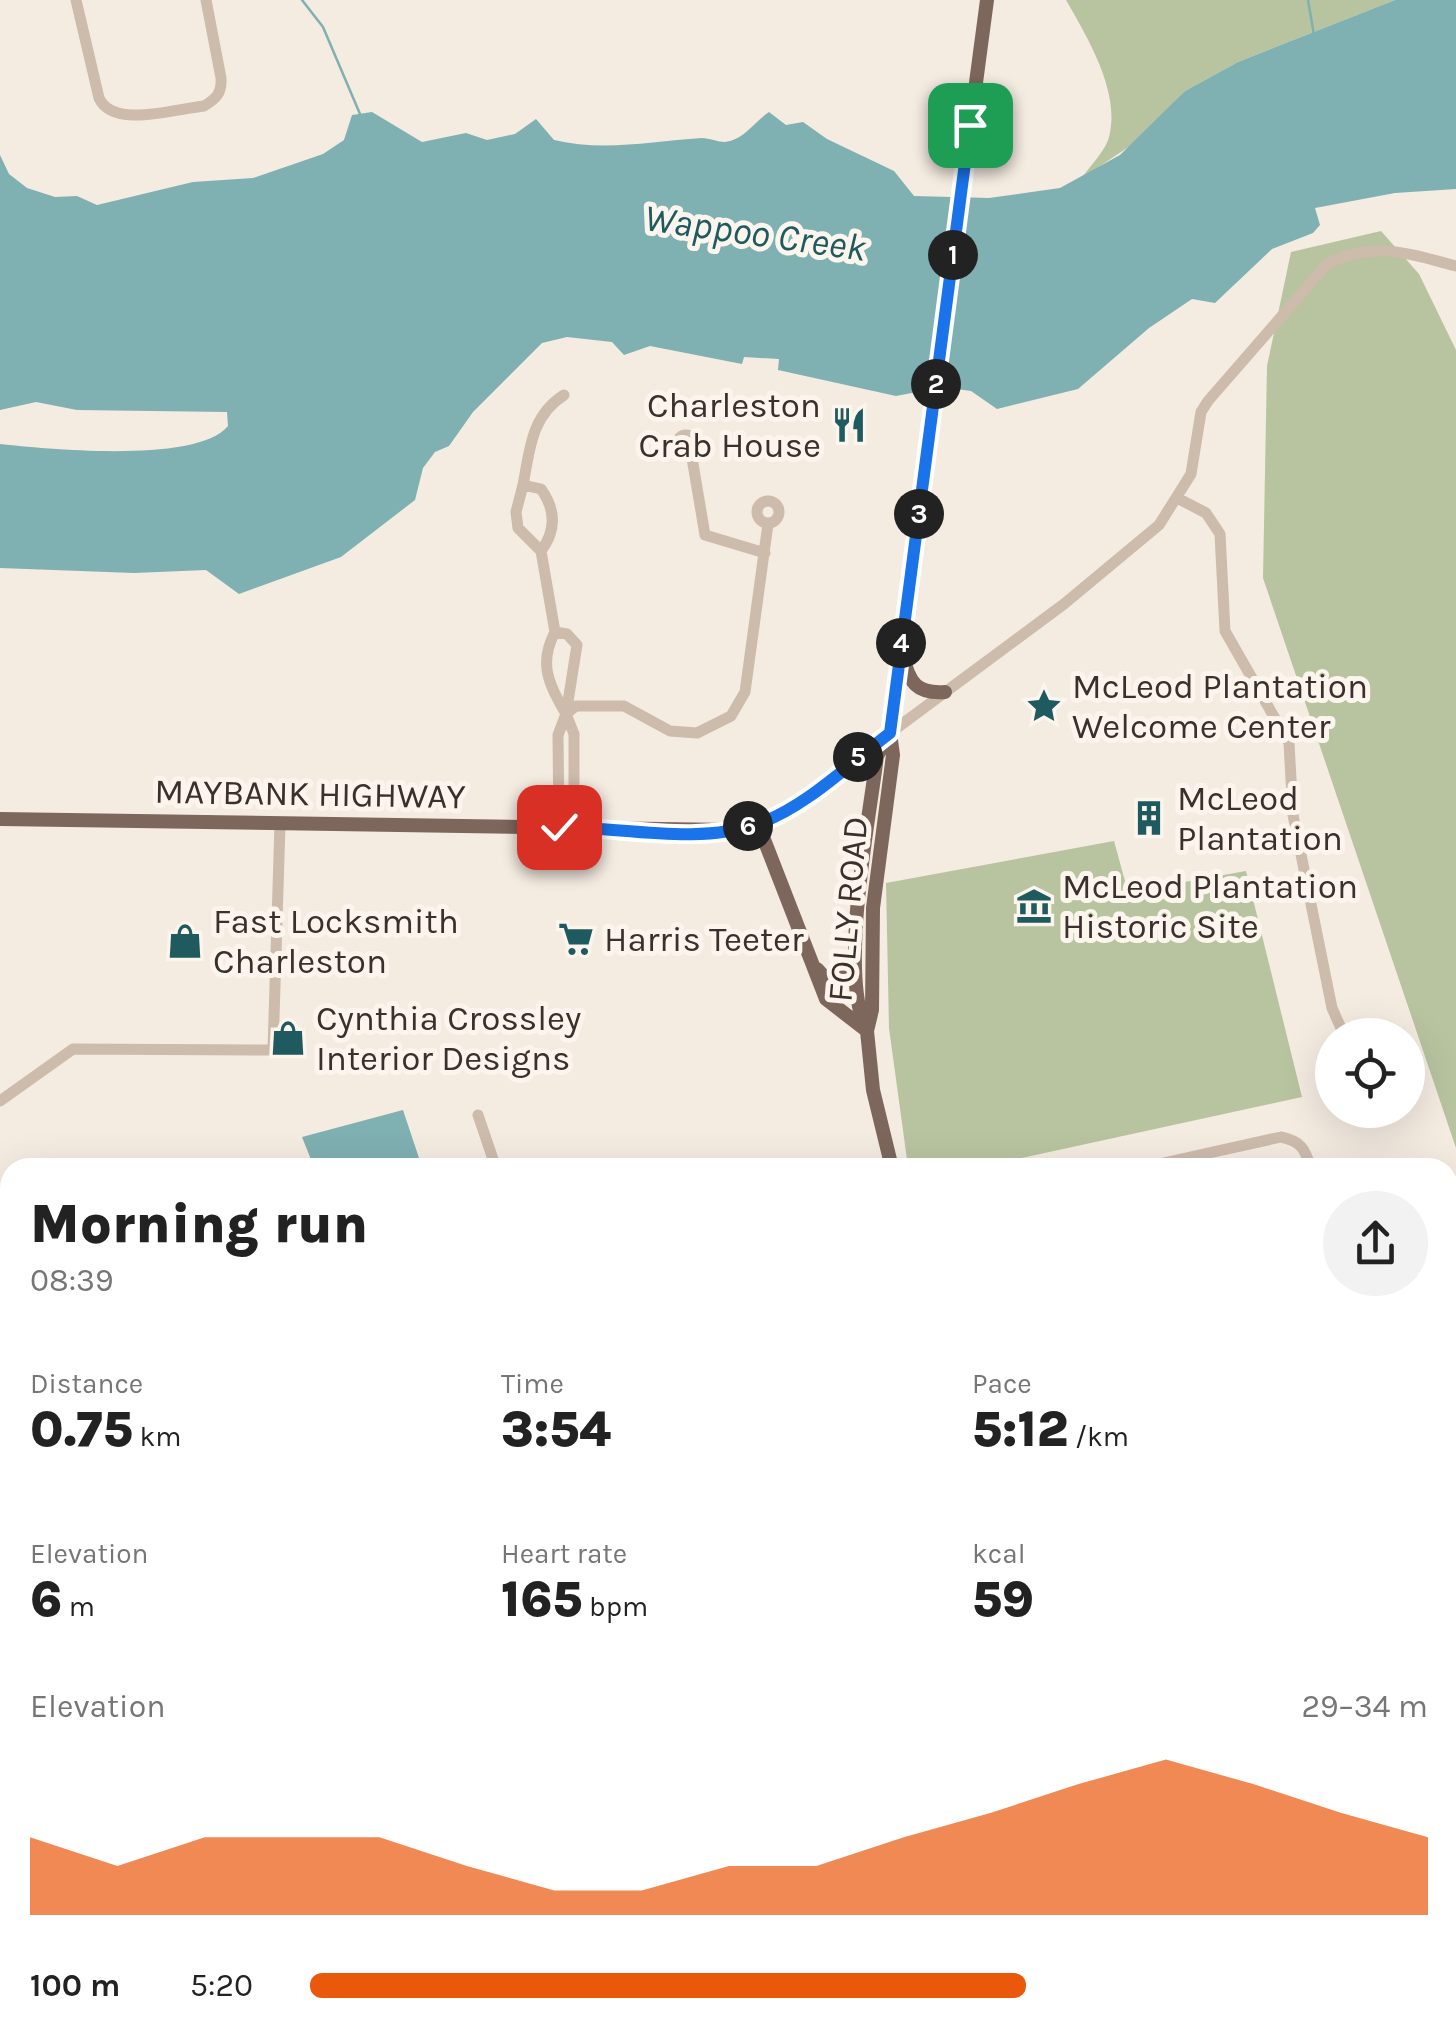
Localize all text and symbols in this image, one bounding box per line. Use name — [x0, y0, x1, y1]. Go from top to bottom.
pin — [928, 83, 1013, 168]
icon: arrive — [943, 98, 998, 153]
water label: Wappoo Creek — [641, 195, 869, 271]
pin: 1 — [928, 230, 978, 280]
text: 1 — [948, 238, 958, 271]
pin: 2 — [911, 359, 961, 409]
text: 2 — [928, 367, 944, 400]
place label: Charleston Crab House — [638, 385, 821, 466]
restaurant icon: Charleston Crab House — [830, 406, 868, 444]
pin: 3 — [894, 489, 944, 539]
text: 3 — [910, 497, 928, 530]
pin: 4 — [876, 618, 926, 668]
text: 4 — [893, 626, 909, 659]
place label: McLeod Plantation Welcome Center — [1072, 666, 1368, 747]
place icon: McLeod Plantation Welcome Center — [1025, 687, 1063, 725]
pin: 5 — [833, 732, 883, 782]
text: 5 — [850, 740, 866, 773]
street label: MAYBANK HIGHWAY — [154, 771, 466, 817]
place label: McLeod Plantation — [1177, 778, 1343, 859]
pin — [517, 785, 602, 870]
building icon: McLeod Plantation — [1130, 799, 1168, 837]
icon: check — [532, 800, 587, 855]
pin: 6 — [723, 801, 773, 851]
text: 6 — [740, 809, 757, 842]
street label: FOLLY ROAD — [819, 815, 877, 1003]
place label: McLeod Plantation Historic Site — [1062, 866, 1358, 947]
museum icon: McLeod Plantation Historic Site — [1015, 887, 1053, 925]
place label: Fast Locksmith Charleston — [213, 901, 459, 982]
place label: Harris Teeter — [604, 919, 804, 960]
supermarket icon: Harris Teeter — [557, 920, 595, 958]
shop icon: Fast Locksmith Charleston — [166, 922, 204, 960]
place label: Cynthia Crossley Interior Designs — [316, 998, 581, 1079]
map controls — [1315, 1018, 1425, 1128]
button: locate — [1315, 1018, 1425, 1128]
shop icon: Cynthia Crossley Interior Designs — [269, 1019, 307, 1057]
button: share — [1323, 1191, 1428, 1296]
text: Morning run — [30, 1192, 368, 1256]
text: 08:39 — [30, 1262, 114, 1299]
text: Distance — [30, 1367, 143, 1400]
text: Time — [501, 1367, 564, 1400]
text: Pace — [972, 1367, 1032, 1400]
text: 0.75 — [30, 1400, 133, 1459]
text: 3:54 — [501, 1400, 611, 1459]
text: 5:12 — [972, 1400, 1068, 1459]
text: km — [133, 1420, 181, 1453]
text: /km — [1068, 1420, 1129, 1453]
text: Elevation — [30, 1537, 149, 1570]
text: Heart rate — [501, 1537, 627, 1570]
text: kcal — [972, 1537, 1025, 1570]
text: 6 — [30, 1570, 62, 1629]
text: 165 — [501, 1570, 582, 1629]
text: 59 — [972, 1570, 1034, 1629]
text: m — [62, 1590, 95, 1623]
text: bpm — [582, 1590, 648, 1623]
text: Elevation — [30, 1688, 165, 1725]
text: 29–34 m — [1301, 1688, 1428, 1725]
text: 100 m — [30, 1967, 120, 2004]
text: 5:20 — [190, 1967, 253, 2004]

